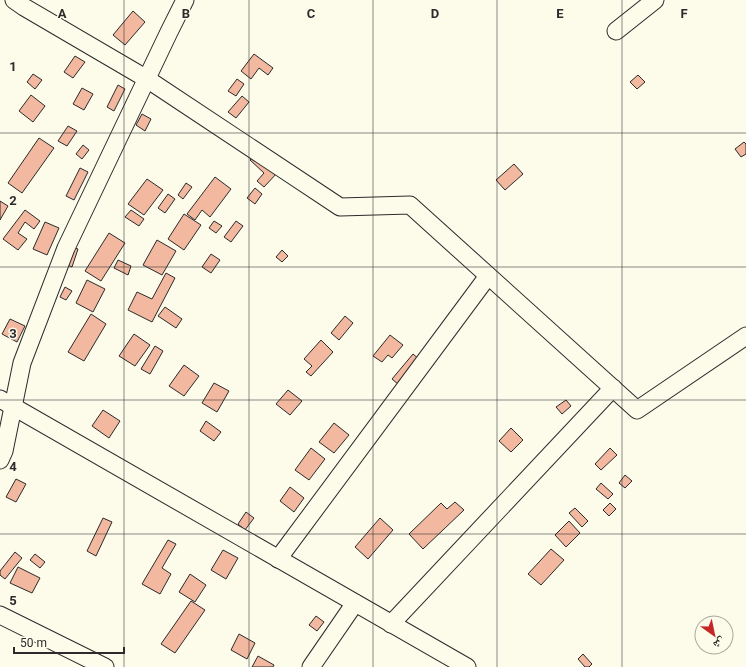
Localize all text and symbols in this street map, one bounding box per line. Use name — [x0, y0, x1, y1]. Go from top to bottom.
text: A — [58, 6, 67, 21]
text: B — [182, 6, 190, 21]
text: C — [307, 6, 316, 21]
text: D — [431, 6, 439, 21]
text: E — [556, 6, 564, 21]
text: F — [680, 6, 688, 21]
text: 1 — [9, 59, 17, 74]
text: 2 — [9, 193, 17, 208]
text: 3 — [9, 326, 17, 341]
text: 4 — [9, 459, 17, 474]
text: 5 — [9, 593, 17, 608]
north arrow — [694, 615, 734, 655]
scale bar — [14, 629, 124, 655]
text: ش — [710, 633, 728, 652]
text: 50 m — [20, 636, 47, 650]

